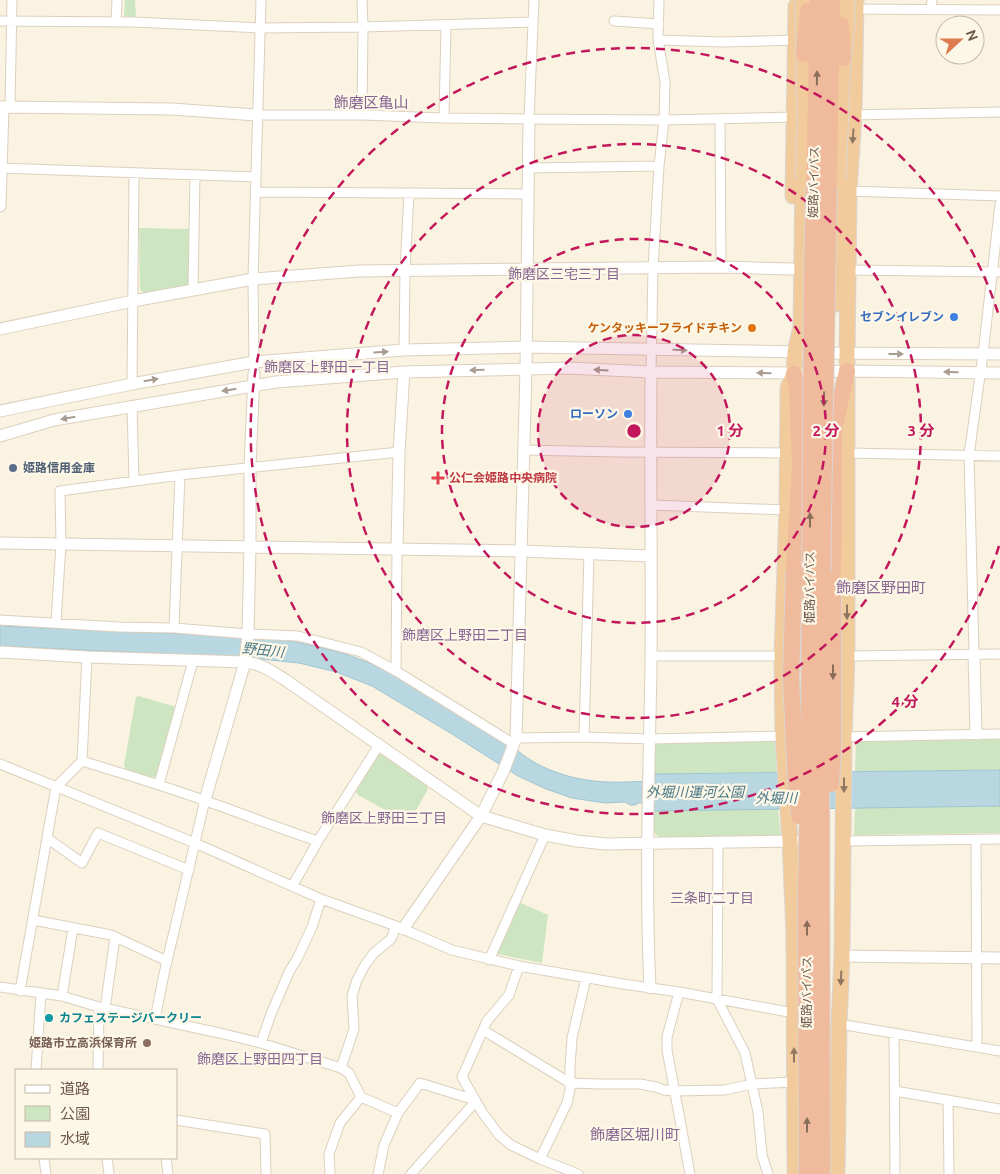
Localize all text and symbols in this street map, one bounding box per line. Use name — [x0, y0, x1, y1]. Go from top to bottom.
north arrow — [935, 15, 985, 65]
text: N — [963, 28, 981, 43]
one-way arrow — [813, 70, 821, 86]
district label: 飾磨区亀山 — [333, 94, 409, 111]
one-way arrow — [848, 128, 856, 144]
street label: 姫路バイパス — [806, 146, 821, 218]
district label: 飾磨区三宅三丁目 — [508, 266, 620, 282]
place label: セブンイレブン — [860, 310, 944, 323]
marker: セブンイレブン — [948, 311, 960, 323]
place label: ケンタッキーフライドチキン — [587, 321, 742, 334]
marker: ケンタッキーフライドチキン — [746, 322, 758, 334]
one-way arrow — [672, 346, 688, 354]
one-way arrow — [373, 348, 389, 356]
one-way arrow — [888, 350, 904, 358]
district label: 飾磨区上野田一丁目 — [264, 359, 390, 375]
one-way arrow — [469, 366, 485, 374]
one-way arrow — [593, 366, 609, 374]
one-way arrow — [943, 368, 959, 376]
one-way arrow — [755, 369, 771, 377]
one-way arrow — [143, 376, 159, 384]
one-way arrow — [220, 387, 236, 395]
one-way arrow — [820, 391, 828, 407]
place label: ローソン — [570, 407, 618, 420]
marker: ローソン — [622, 408, 634, 420]
one-way arrow — [60, 414, 76, 422]
centre of rings — [625, 422, 643, 440]
text: 1 分 — [716, 422, 744, 439]
text: 2 分 — [812, 422, 840, 439]
text: 3 分 — [907, 422, 935, 439]
place label: 姫路信用金庫 — [23, 461, 95, 474]
marker: 姫路信用金庫 — [7, 462, 19, 474]
marker: 公仁会姫路中央病院 — [431, 471, 445, 485]
place label: 公仁会姫路中央病院 — [449, 471, 557, 484]
one-way arrow — [806, 512, 814, 528]
street label: 姫路バイパス — [803, 551, 816, 623]
district label: 飾磨区野田町 — [836, 579, 926, 596]
one-way arrow — [843, 605, 851, 621]
district label: 飾磨区上野田二丁目 — [402, 627, 528, 643]
water label: 野田川 — [241, 640, 287, 660]
one-way arrow — [829, 665, 837, 681]
text: 4 分 — [891, 693, 919, 710]
one-way arrow — [840, 778, 848, 794]
water label: 外堀川運河公園 — [646, 784, 746, 800]
water label: 外堀川 — [755, 790, 799, 806]
district label: 飾磨区上野田三丁目 — [321, 810, 447, 826]
district label: 三条町二丁目 — [670, 890, 754, 906]
one-way arrow — [803, 920, 811, 936]
street label: 姫路バイパス — [800, 956, 813, 1028]
one-way arrow — [837, 970, 845, 986]
place label: カフェステージバークリー — [59, 1011, 202, 1024]
marker: カフェステージバークリー — [43, 1012, 55, 1024]
place label: 姫路市立高浜保育所 — [29, 1036, 137, 1049]
marker: 姫路市立高浜保育所 — [141, 1037, 153, 1049]
one-way arrow — [790, 1047, 798, 1063]
district label: 飾磨区上野田四丁目 — [197, 1051, 323, 1067]
legend — [15, 1069, 178, 1159]
text: 道路 — [60, 1080, 90, 1097]
text: 公園 — [60, 1105, 90, 1122]
one-way arrow — [803, 1117, 811, 1133]
district label: 飾磨区堀川町 — [590, 1126, 680, 1143]
text: 水域 — [60, 1130, 90, 1147]

